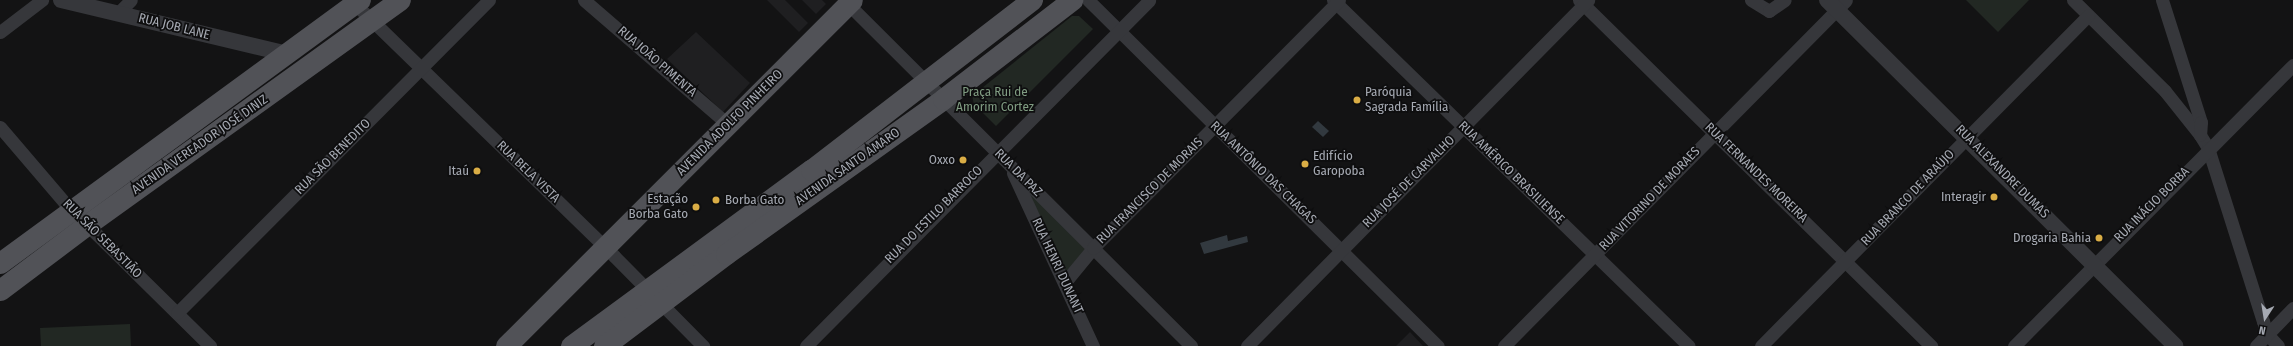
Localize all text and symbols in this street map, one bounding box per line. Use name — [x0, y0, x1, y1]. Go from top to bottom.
street label: RUA JOB LANE — [137, 11, 211, 43]
street label: RUA JOÃO PIMENTA — [614, 23, 700, 101]
street label: AVENIDA ADOLFO PINHEIRO — [674, 67, 786, 179]
park label: Praça Rui de Amorim Cortez — [956, 85, 1034, 116]
place label: Paróquia Sagrada Família — [1365, 85, 1448, 116]
street label: AVENIDA VEREADOR JOSÉ DINIZ — [129, 92, 271, 198]
marker: Paróquia Sagrada Família — [1352, 95, 1362, 105]
street label: RUA SÃO BENEDITO — [292, 116, 374, 198]
street label: RUA ANTÔNIO DAS CHAGAS — [1207, 118, 1319, 228]
street label: RUA AMÉRICO BRASILIENSE — [1455, 118, 1567, 228]
street label: RUA FERNANDES MOREIRA — [1701, 120, 1811, 226]
street label: RUA ALEXANDRE DUMAS — [1952, 122, 2052, 222]
street label: AVENIDA SANTO AMARO — [793, 125, 903, 209]
street label: RUA JOSÉ DE CARVALHO — [1360, 133, 1458, 231]
street label: RUA FRANCISCO DE MORAIS — [1094, 135, 1206, 247]
street label: RUA BELA VISTA — [493, 138, 563, 206]
street label: RUA VITORINO DE MORAES — [1596, 144, 1704, 254]
street label: RUA DA PAZ — [991, 146, 1045, 200]
street label: RUA BRANCO DE ARAÚJO — [1858, 147, 1958, 249]
place label: Edifício Garopoba — [1313, 149, 1365, 180]
place label: Oxxo — [929, 152, 955, 168]
marker: Oxxo — [958, 155, 968, 165]
marker: Edifício Garopoba — [1300, 159, 1310, 169]
place label: Itaú — [448, 163, 469, 179]
street label: RUA DO ESTILO BARROCO — [882, 163, 986, 267]
street label: RUA INÁCIO BORBA — [2111, 164, 2193, 246]
marker: Itaú — [472, 166, 482, 176]
place label: Interagir — [1941, 189, 1986, 205]
place label: Estação Borba Gato — [629, 192, 688, 223]
place label: Borba Gato — [725, 192, 784, 208]
marker: Interagir — [1989, 192, 1999, 202]
marker: Borba Gato — [710, 194, 722, 206]
street label: RUA SÃO SEBASTIÃO — [59, 196, 145, 282]
marker: Estação Borba Gato — [691, 202, 701, 212]
street label: RUA HENRI DUNANT — [1028, 216, 1086, 316]
place label: Drogaria Bahia — [2013, 230, 2091, 246]
marker: Drogaria Bahia — [2094, 233, 2104, 243]
north arrow — [2245, 298, 2285, 338]
text: N — [2258, 323, 2267, 337]

